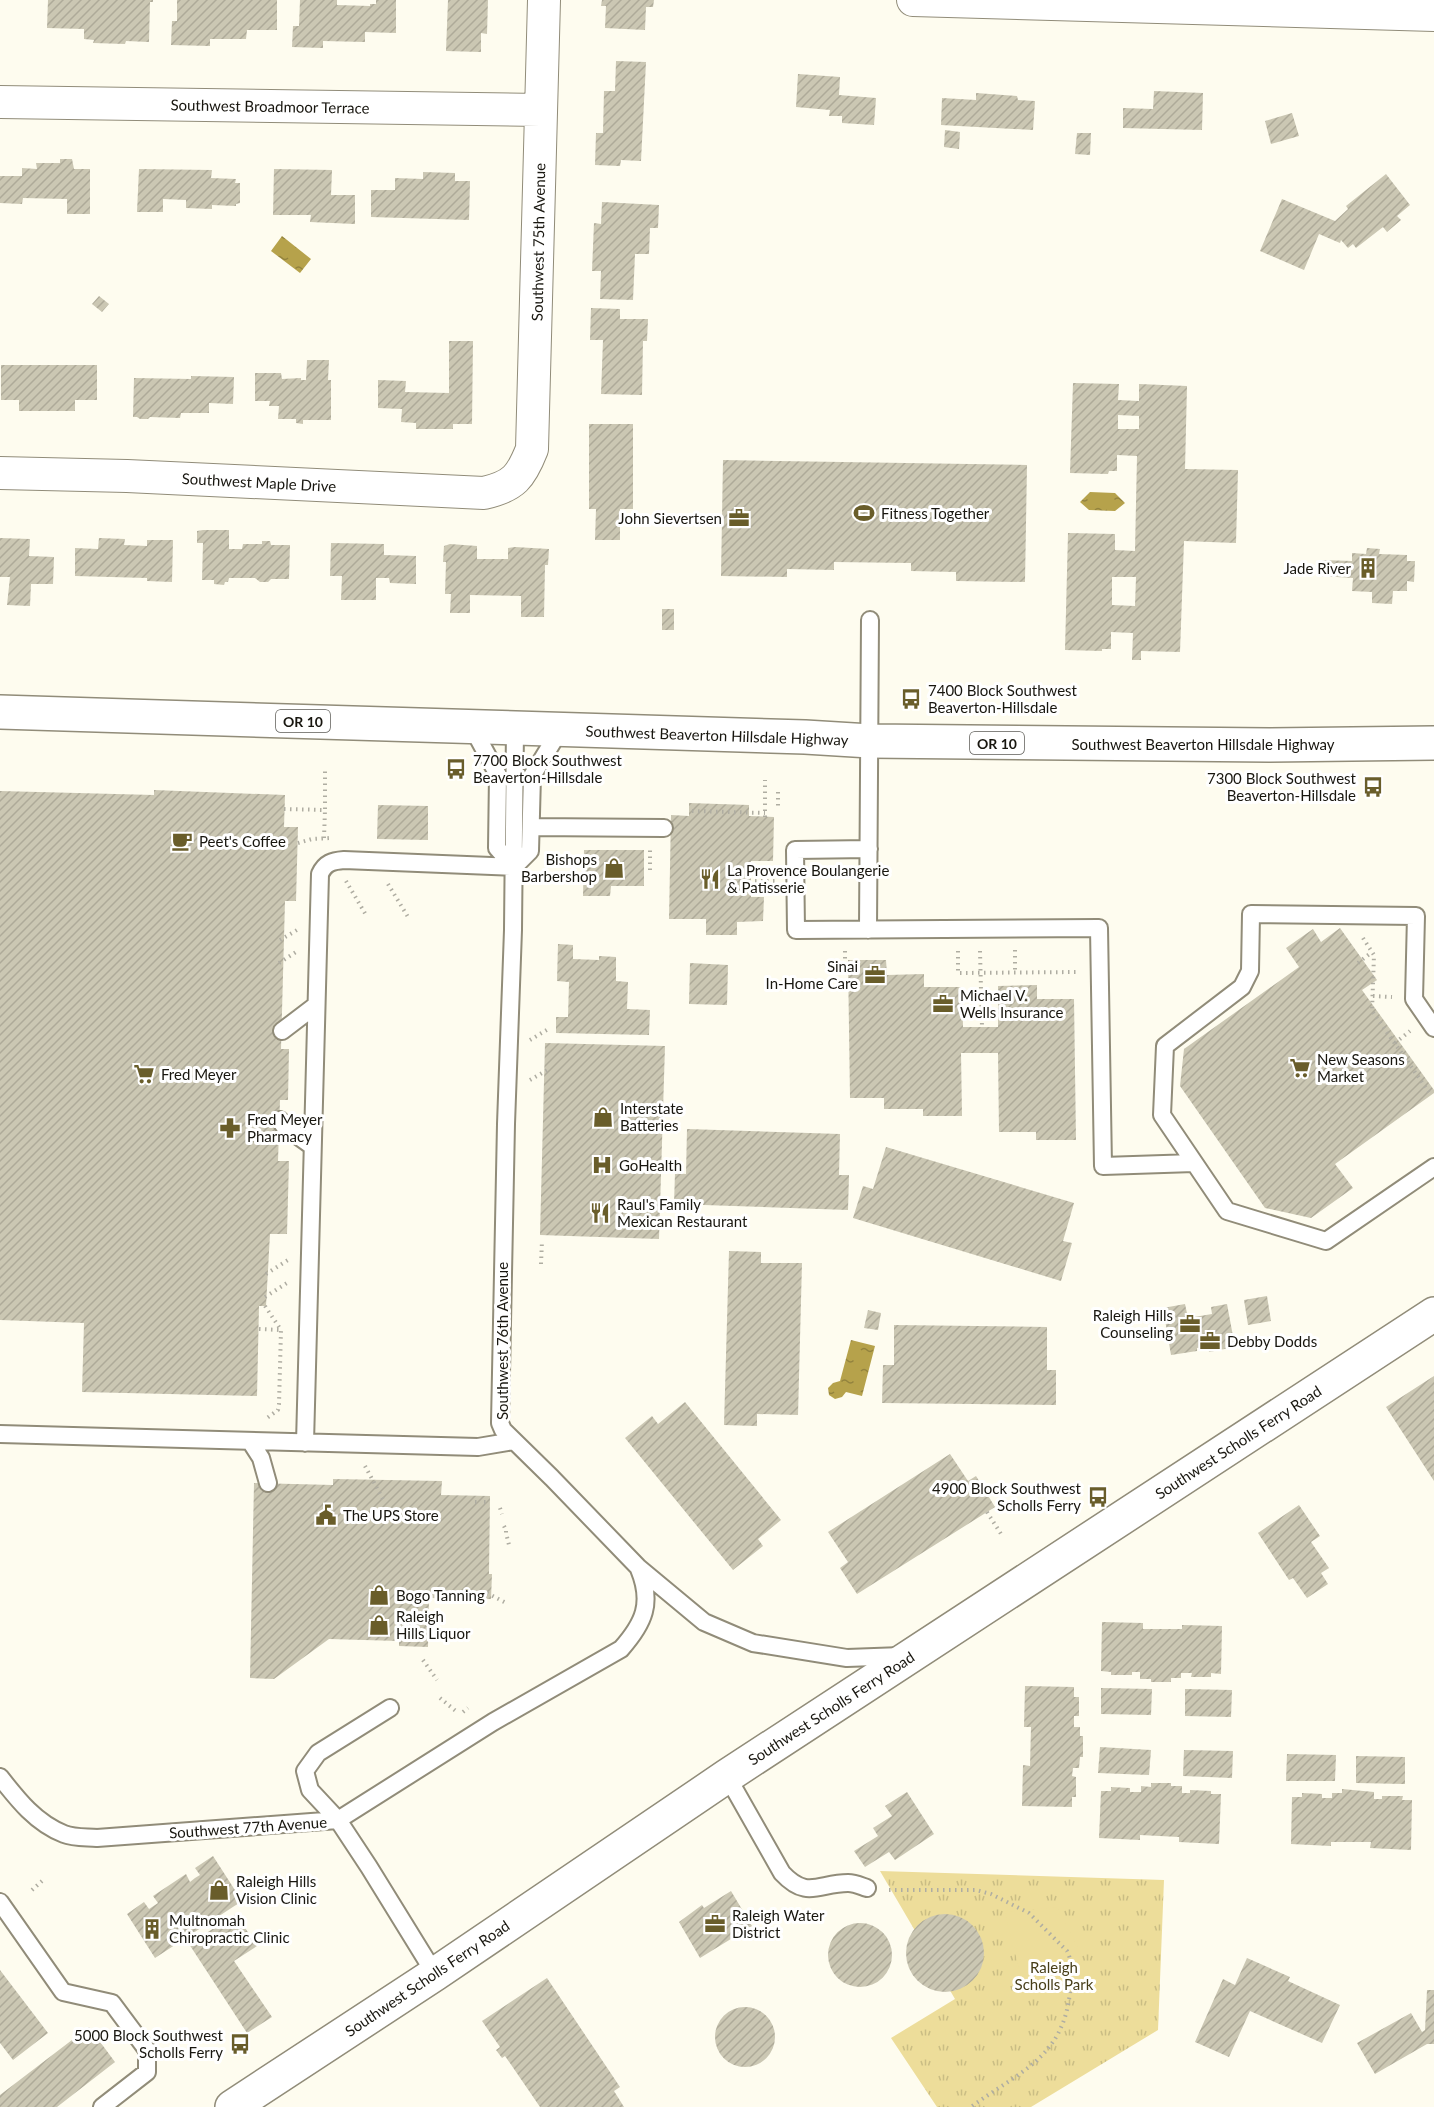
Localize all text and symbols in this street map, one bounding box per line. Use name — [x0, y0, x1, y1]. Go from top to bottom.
street label: Southwest Broadmoor Terrace — [170, 95, 370, 117]
street label: Southwest 75th Avenue — [528, 163, 548, 321]
street label: Southwest Maple Drive — [181, 469, 337, 495]
sports icon: Fitness Together — [852, 501, 876, 525]
place label: Fitness Together — [881, 504, 990, 522]
office icon: John Sievertsen — [727, 506, 751, 530]
place label: John Sievertsen — [618, 509, 722, 527]
building icon: Jade River — [1356, 556, 1380, 580]
place label: Jade River — [1284, 559, 1352, 577]
place label: 7400 Block Southwest Beaverton-Hillsdale — [928, 681, 1078, 716]
bus stop icon: 7400 Block Southwest Beaverton-Hillsdale — [899, 687, 923, 711]
road number: OR 10 — [276, 710, 330, 732]
street label: Southwest Beaverton Hillsdale Highway — [585, 721, 849, 749]
road number: OR 10 — [970, 732, 1024, 754]
street label: Southwest Beaverton Hillsdale Highway — [1071, 735, 1335, 753]
place label: 7700 Block Southwest Beaverton-Hillsdale — [473, 751, 623, 786]
bus stop icon: 7700 Block Southwest Beaverton-Hillsdale — [444, 757, 468, 781]
place label: 7300 Block Southwest Beaverton-Hillsdale — [1207, 769, 1357, 804]
bus stop icon: 7300 Block Southwest Beaverton-Hillsdale — [1361, 775, 1385, 799]
cafe icon: Peet's Coffee — [170, 829, 194, 853]
place label: Peet's Coffee — [199, 832, 286, 850]
place label: Bishops Barbershop — [521, 850, 597, 885]
shop icon: Bishops Barbershop — [602, 856, 626, 880]
place label: La Provence Boulangerie & Patisserie — [727, 861, 889, 896]
restaurant icon: La Provence Boulangerie & Patisserie — [698, 867, 722, 891]
place label: Sinai In-Home Care — [766, 957, 858, 992]
office icon: Sinai In-Home Care — [863, 963, 887, 987]
place label: Michael V. Wells Insurance — [960, 986, 1064, 1021]
office icon: Michael V. Wells Insurance — [931, 992, 955, 1016]
place label: New Seasons Market — [1317, 1050, 1405, 1085]
supermarket icon: New Seasons Market — [1288, 1056, 1312, 1080]
supermarket icon: Fred Meyer — [132, 1062, 156, 1086]
place label: Fred Meyer — [161, 1065, 237, 1083]
place label: Interstate Batteries — [620, 1099, 684, 1134]
shop icon: Interstate Batteries — [591, 1105, 615, 1129]
place label: Fred Meyer Pharmacy — [247, 1110, 323, 1145]
pharmacy icon: Fred Meyer Pharmacy — [218, 1116, 242, 1140]
hospital icon: GoHealth — [590, 1153, 614, 1177]
place label: GoHealth — [619, 1156, 682, 1174]
place label: Raul's Family Mexican Restaurant — [617, 1195, 748, 1230]
restaurant icon: Raul's Family Mexican Restaurant — [588, 1201, 612, 1225]
street label: Southwest 76th Avenue — [493, 1262, 511, 1420]
place label: Raleigh Hills Counseling — [1093, 1306, 1173, 1341]
office icon: Raleigh Hills Counseling — [1178, 1312, 1202, 1336]
office icon: Debby Dodds — [1198, 1329, 1222, 1353]
place label: Debby Dodds — [1227, 1332, 1317, 1350]
street label: Southwest Scholls Ferry Road — [1151, 1381, 1325, 1503]
place label: 4900 Block Southwest Scholls Ferry — [932, 1479, 1082, 1514]
bus stop icon: 4900 Block Southwest Scholls Ferry — [1086, 1485, 1110, 1509]
public building icon: The UPS Store — [314, 1503, 338, 1527]
place label: The UPS Store — [343, 1506, 439, 1524]
shop icon: Bogo Tanning — [367, 1583, 391, 1607]
place label: Bogo Tanning — [396, 1586, 485, 1604]
place label: Raleigh Hills Liquor — [396, 1607, 471, 1642]
shop icon: Raleigh Hills Liquor — [367, 1613, 391, 1637]
street label: Southwest Scholls Ferry Road — [744, 1647, 918, 1769]
street label: Southwest 77th Avenue — [169, 1813, 328, 1841]
place label: Raleigh Hills Vision Clinic — [236, 1872, 317, 1907]
shop icon: Raleigh Hills Vision Clinic — [207, 1878, 231, 1902]
place label: Raleigh Water District — [732, 1906, 825, 1941]
place label: Multnomah Chiropractic Clinic — [169, 1911, 290, 1946]
office icon: Raleigh Water District — [703, 1912, 727, 1936]
street label: Southwest Scholls Ferry Road — [341, 1916, 513, 2040]
building icon: Multnomah Chiropractic Clinic — [140, 1917, 164, 1941]
park label: Raleigh Scholls Park — [1015, 1958, 1094, 1993]
place label: 5000 Block Southwest Scholls Ferry — [74, 2026, 224, 2061]
bus stop icon: 5000 Block Southwest Scholls Ferry — [228, 2032, 252, 2056]

